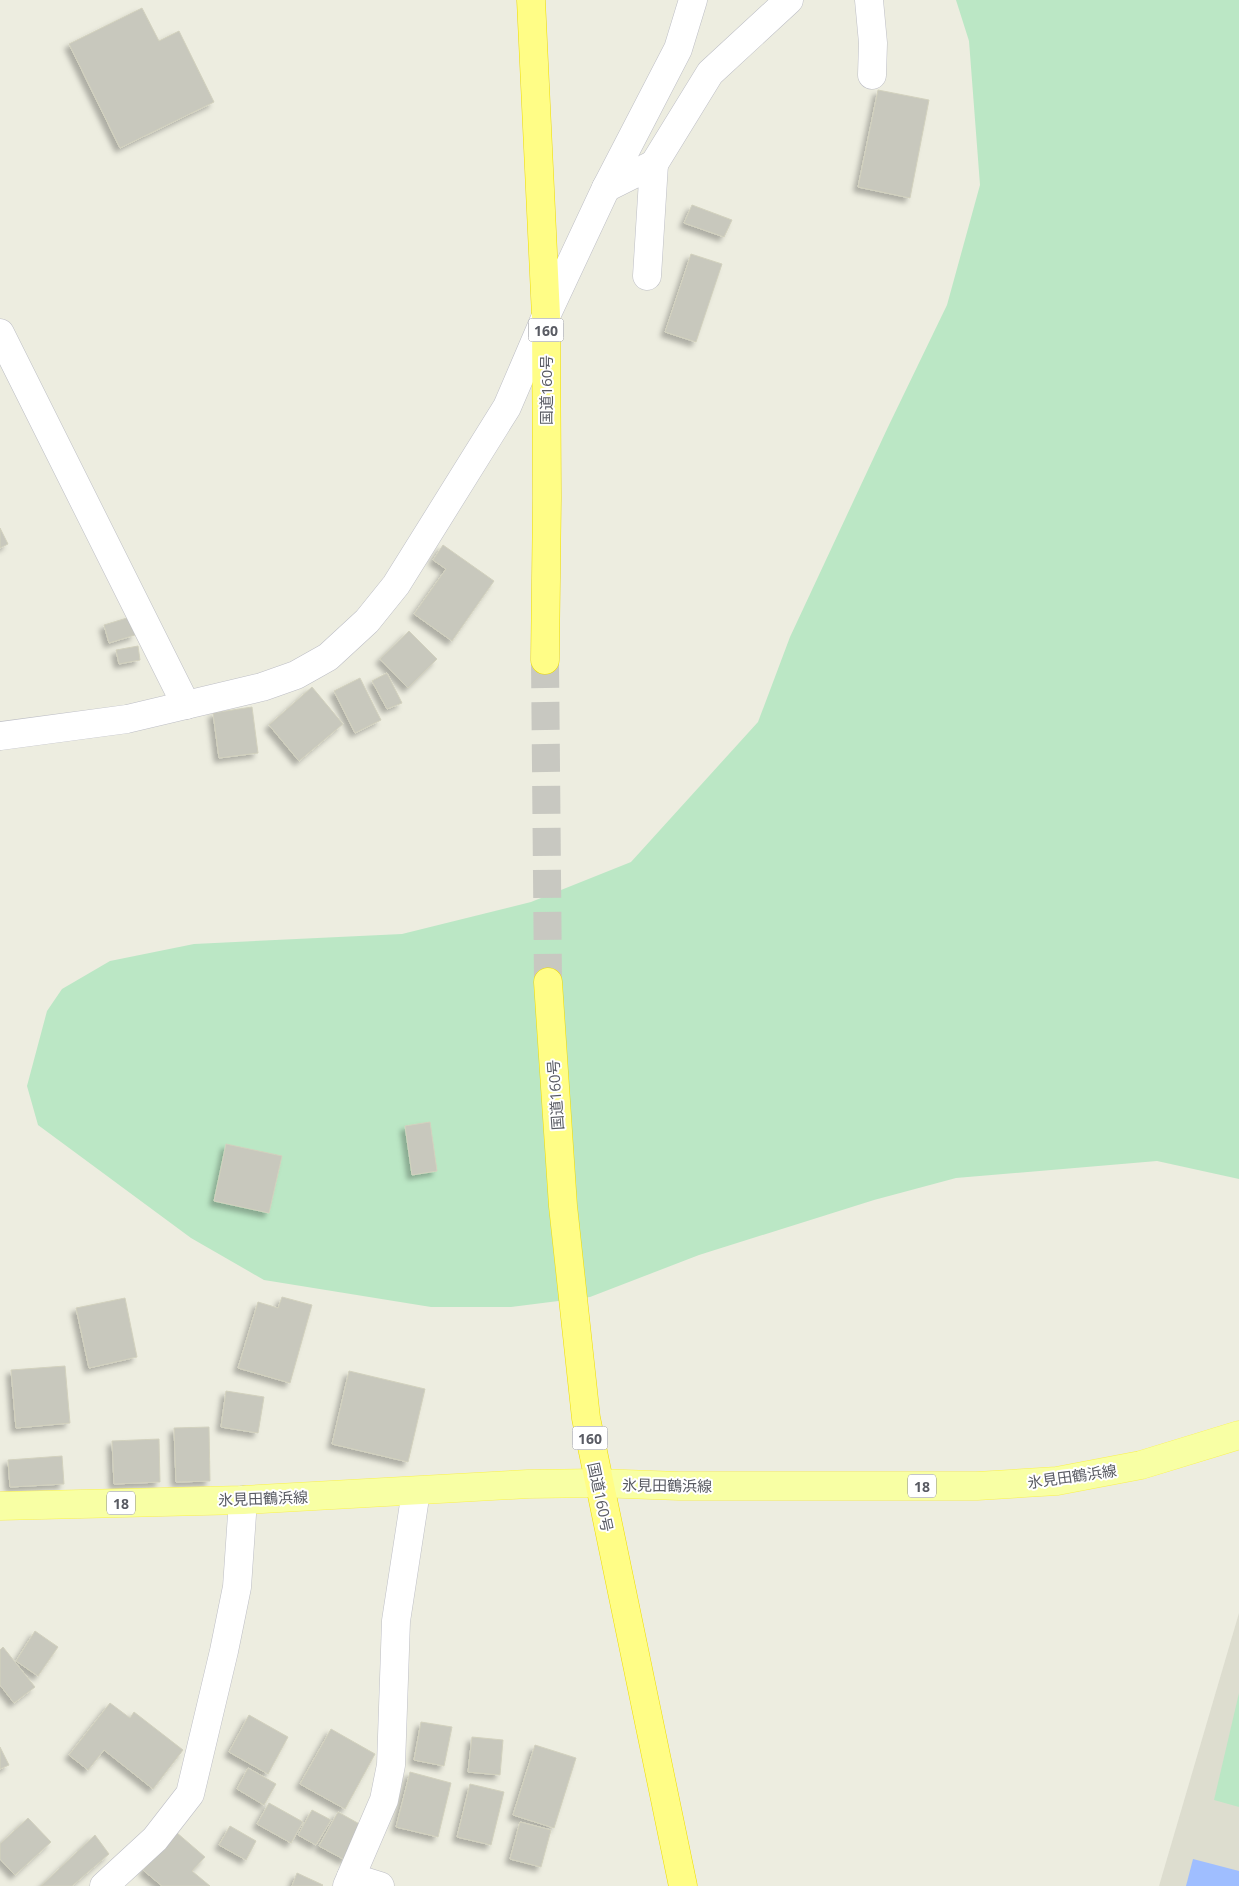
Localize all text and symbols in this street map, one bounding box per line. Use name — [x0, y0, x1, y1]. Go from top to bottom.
road number: 160 — [528, 318, 564, 342]
street label: 国道160号 — [536, 355, 556, 425]
street label: 国道160号 — [543, 1059, 567, 1131]
road number: 160 — [572, 1426, 608, 1450]
street label: 国道160号 — [584, 1460, 618, 1534]
street label: 氷見田鶴浜線 — [1026, 1460, 1118, 1492]
street label: 氷見田鶴浜線 — [622, 1474, 712, 1496]
road number: 18 — [908, 1474, 936, 1498]
street label: 氷見田鶴浜線 — [218, 1486, 308, 1510]
road number: 18 — [107, 1492, 135, 1515]

